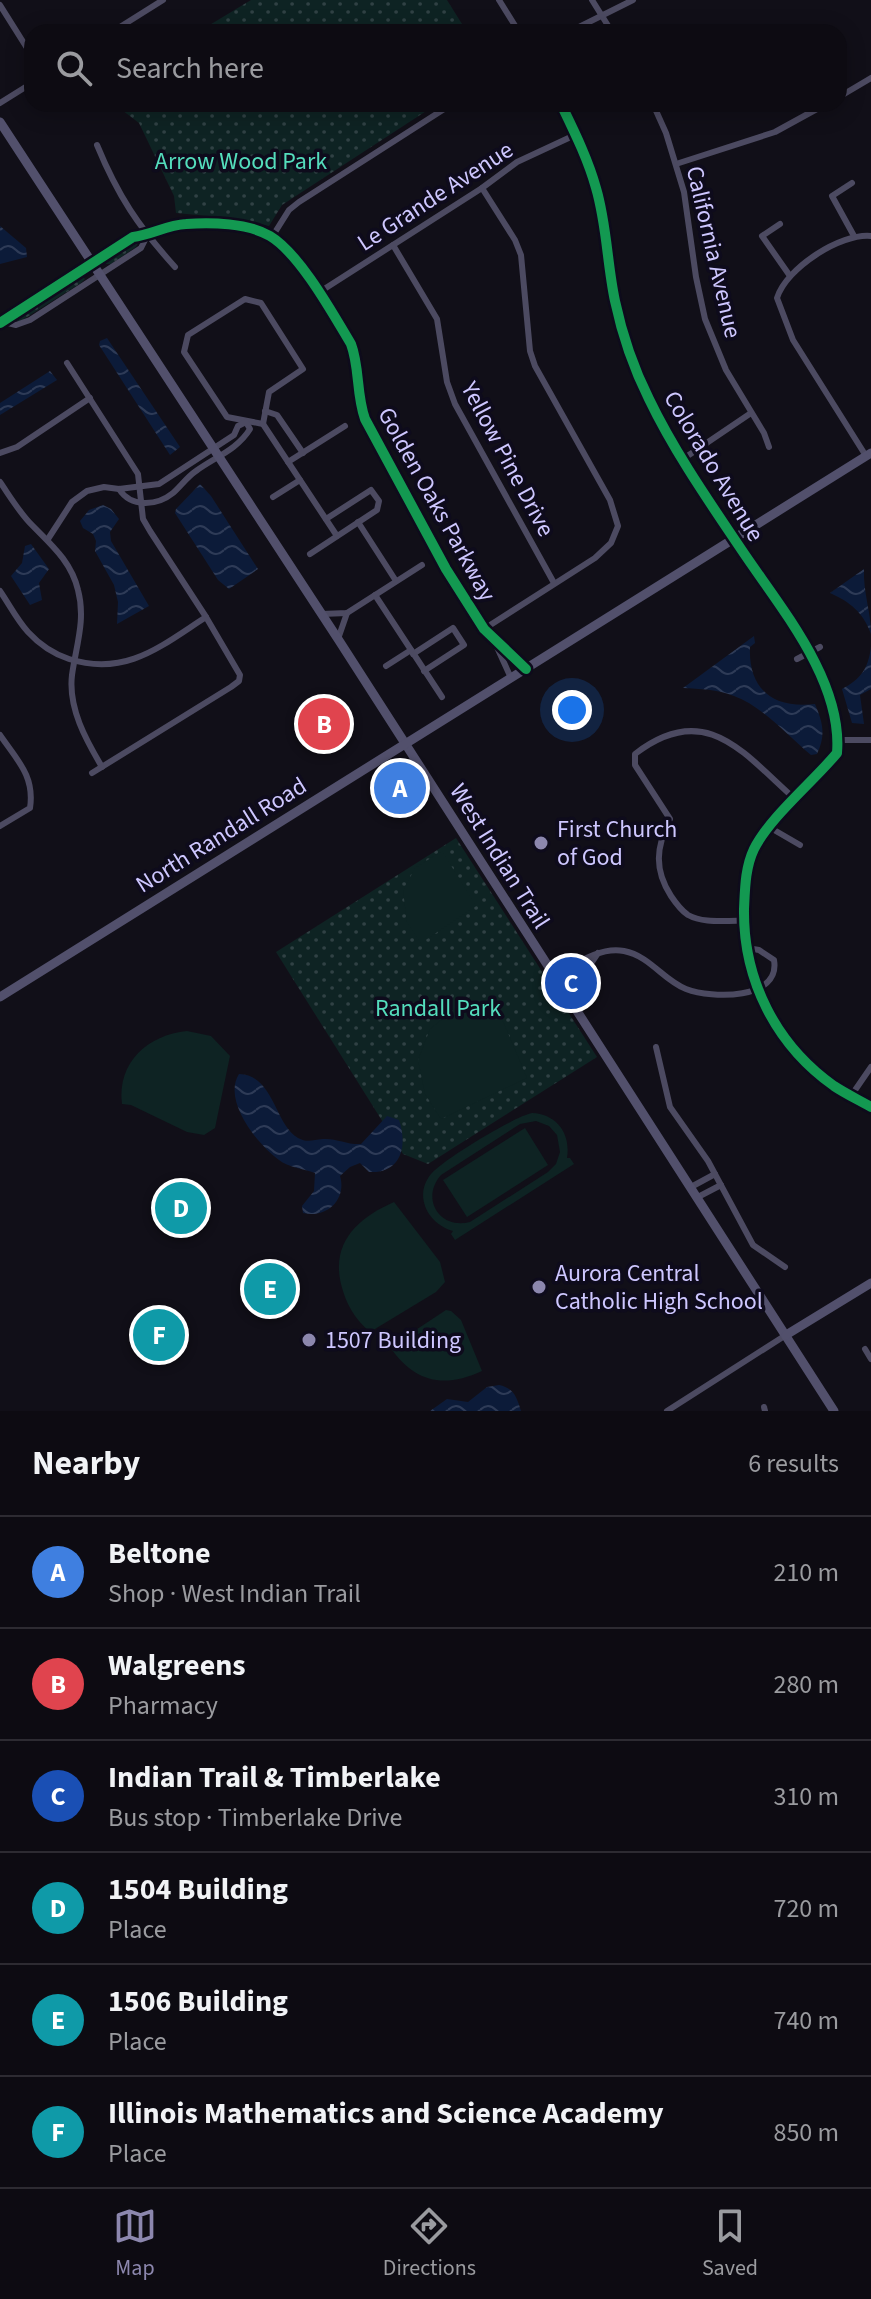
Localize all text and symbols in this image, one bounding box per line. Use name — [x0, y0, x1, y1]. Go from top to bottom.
search box — [24, 24, 847, 112]
icon: search — [52, 46, 96, 90]
text: Search here — [116, 47, 264, 90]
street label: Le Grande Avenue — [350, 133, 520, 260]
park label: Arrow Wood Park — [155, 144, 327, 179]
street label: California Avenue — [677, 163, 750, 342]
street label: Yellow Pine Drive — [452, 375, 563, 543]
street label: Colorado Avenue — [655, 384, 773, 548]
street label: Golden Oaks Parkway — [369, 401, 504, 608]
your location — [552, 690, 592, 730]
pin: B — [298, 694, 350, 754]
pin: A — [374, 758, 426, 818]
street label: North Randall Road — [129, 769, 313, 902]
street label: West Indian Trail — [441, 777, 558, 936]
place label: First Church of God — [557, 812, 677, 875]
marker: First Church of God — [532, 834, 550, 852]
pin: C — [545, 953, 597, 1013]
park label: Randall Park — [375, 991, 501, 1026]
pin: D — [155, 1178, 207, 1238]
place label: Aurora Central Catholic High School — [555, 1256, 763, 1319]
pin: E — [244, 1259, 296, 1319]
marker: Aurora Central Catholic High School — [530, 1278, 548, 1296]
pin: F — [133, 1305, 185, 1365]
place label: 1507 Building — [325, 1323, 461, 1358]
marker: 1507 Building — [300, 1331, 318, 1349]
text: Nearby — [32, 1439, 140, 1488]
text: 6 results — [748, 1445, 839, 1482]
text: Beltone — [108, 1532, 211, 1575]
text: A — [51, 1554, 65, 1591]
text: 210 m — [773, 1554, 839, 1591]
text: Shop · West Indian Trail — [108, 1575, 361, 1612]
text: Walgreens — [108, 1644, 246, 1687]
text: B — [50, 1666, 66, 1703]
text: 280 m — [773, 1666, 839, 1703]
text: Pharmacy — [108, 1687, 218, 1724]
text: Indian Trail & Timberlake — [108, 1756, 441, 1799]
text: C — [50, 1778, 66, 1815]
text: 310 m — [773, 1778, 839, 1815]
text: Bus stop · Timberlake Drive — [108, 1799, 403, 1836]
text: 1504 Building — [108, 1868, 288, 1911]
text: D — [50, 1890, 66, 1927]
text: 720 m — [773, 1890, 839, 1927]
text: Place — [108, 1911, 167, 1948]
text: 1506 Building — [108, 1980, 288, 2023]
text: E — [51, 2002, 65, 2039]
text: 740 m — [773, 2002, 839, 2039]
text: Place — [108, 2023, 167, 2060]
text: Illinois Mathematics and Science Academy — [108, 2092, 664, 2135]
text: F — [51, 2114, 65, 2151]
text: 850 m — [773, 2114, 839, 2151]
text: Place — [108, 2135, 167, 2172]
tab: Map — [113, 2204, 157, 2284]
tab: Directions — [383, 2204, 476, 2284]
tab: Saved — [702, 2204, 758, 2284]

